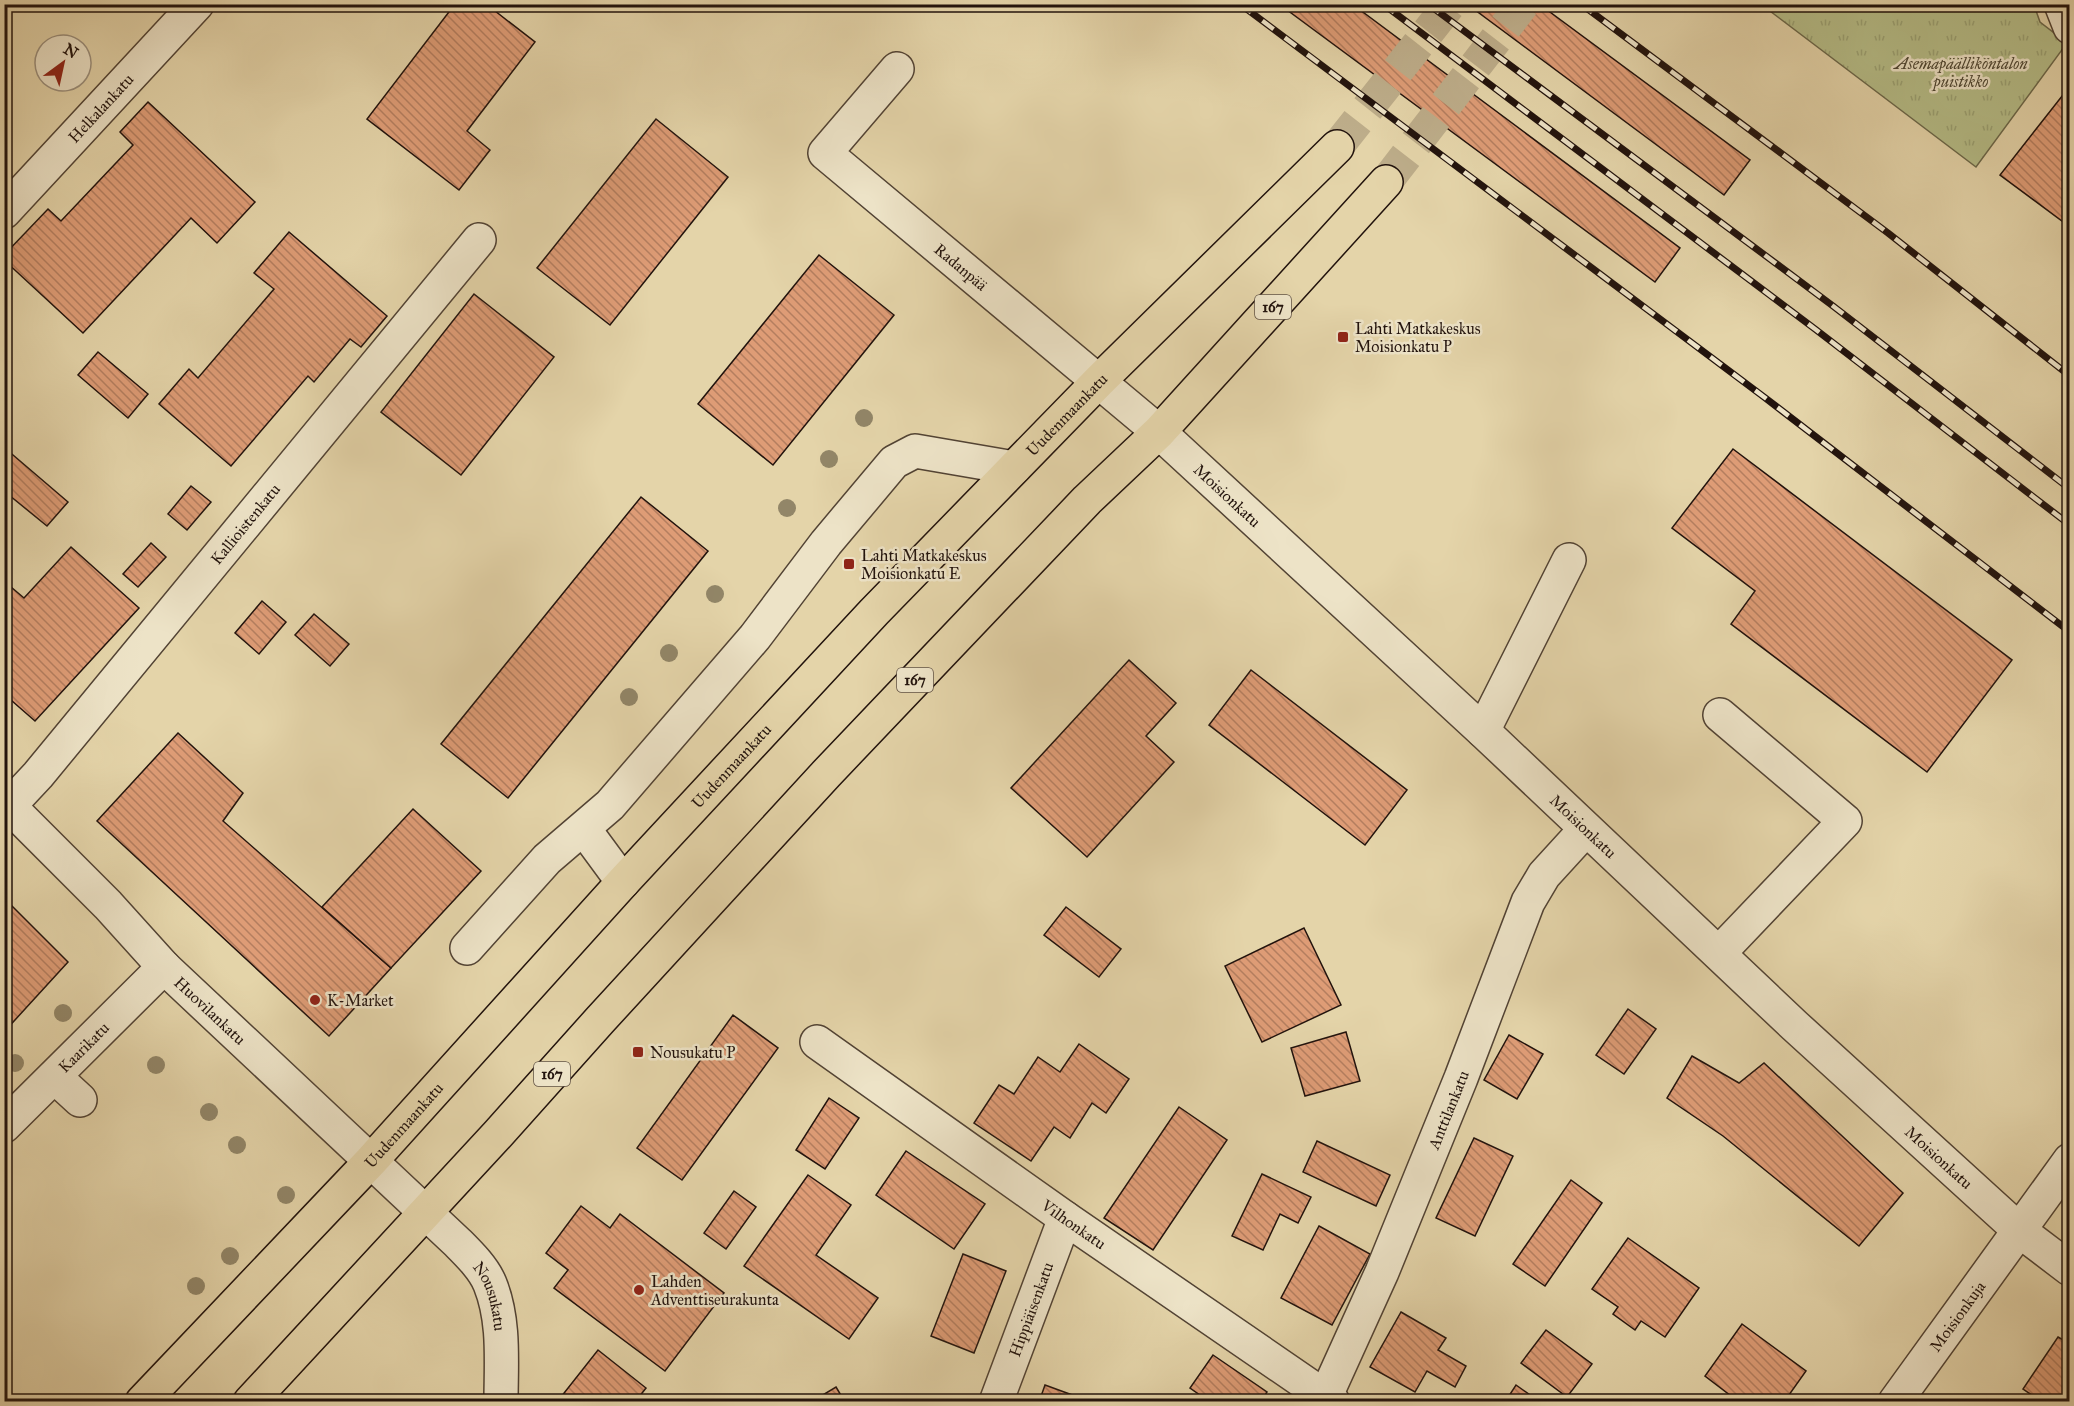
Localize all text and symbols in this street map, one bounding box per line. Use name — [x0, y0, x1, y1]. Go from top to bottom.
north arrow — [33, 33, 93, 93]
text: N — [60, 39, 82, 63]
park label: Asemapäälliköntalon puistikko — [1892, 54, 2028, 92]
street label: Helkalankatu — [64, 69, 137, 146]
street label: Radanpää — [931, 239, 992, 294]
road number: 167 — [1255, 295, 1291, 319]
place label: Lahti Matkakeskus Moisionkatu P — [1355, 319, 1481, 356]
marker: Lahti Matkakeskus Moisionkatu P — [1336, 330, 1350, 344]
street label: Uudenmaankatu — [1022, 369, 1111, 460]
street label: Moisionkatu — [1190, 460, 1265, 531]
street label: Kallioistenkatu — [206, 479, 284, 568]
place label: Lahti Matkakeskus Moisionkatu E — [861, 546, 987, 583]
marker: Lahti Matkakeskus Moisionkatu E — [842, 557, 856, 571]
road number: 167 — [897, 668, 933, 692]
street label: Uudenmaankatu — [687, 719, 775, 812]
street label: Moisionkatu — [1546, 790, 1621, 862]
street label: Huovilankatu — [171, 972, 250, 1049]
place label: K-Market — [327, 991, 394, 1010]
marker: K-Market — [308, 993, 322, 1007]
street label: Kaarikatu — [54, 1018, 113, 1076]
place label: Nousukatu P — [650, 1043, 735, 1062]
marker: Nousukatu P — [631, 1045, 645, 1059]
road number: 167 — [534, 1062, 570, 1086]
street label: Anttilankatu — [1423, 1067, 1473, 1153]
street label: Uudenmaankatu — [360, 1078, 447, 1172]
street label: Moisionkatu — [1902, 1122, 1977, 1193]
street label: Vilhonkatu — [1037, 1195, 1110, 1253]
street label: Nousukatu — [469, 1258, 510, 1332]
street label: Hippiäisenkatu — [1004, 1259, 1057, 1359]
place label: Lahden Adventtiseurakunta — [650, 1272, 779, 1309]
street label: Moisionkuja — [1925, 1277, 1989, 1355]
marker: Lahden Adventtiseurakunta — [632, 1283, 646, 1297]

